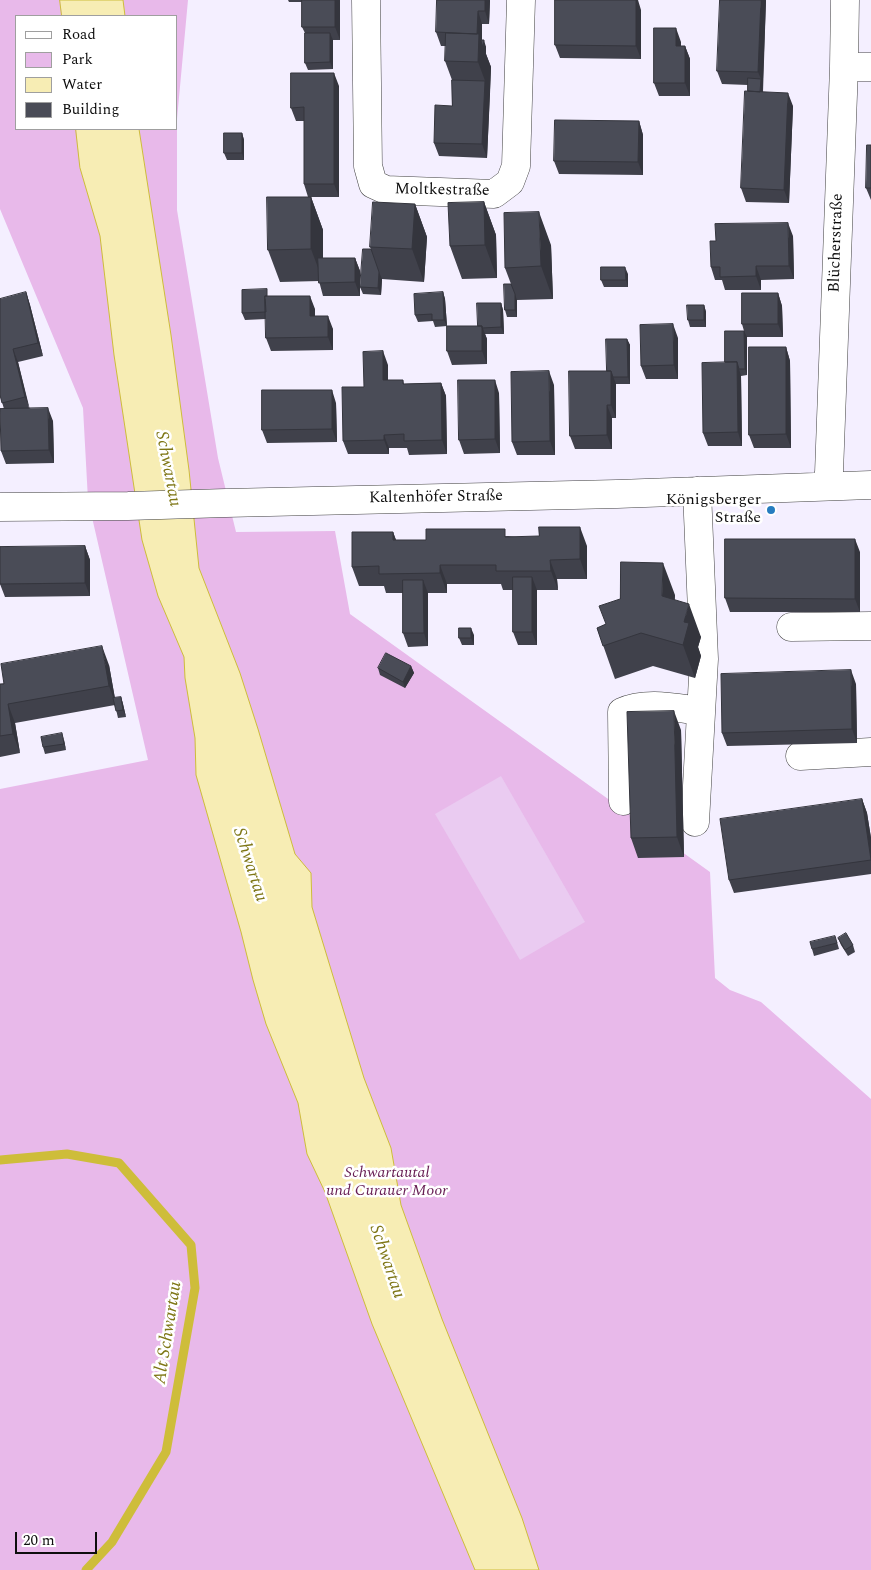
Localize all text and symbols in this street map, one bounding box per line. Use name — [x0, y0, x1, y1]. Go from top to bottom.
legend — [15, 15, 178, 130]
text: Road — [62, 23, 96, 46]
text: Park — [62, 48, 93, 71]
text: Water — [62, 73, 102, 96]
text: Building — [62, 98, 119, 121]
street label: Moltkestraße — [394, 181, 490, 201]
street label: Blücherstraße — [826, 193, 848, 293]
water label: Schwartau — [149, 429, 185, 509]
street label: Kaltenhöfer Straße — [369, 487, 503, 509]
place label: Königsberger Straße — [666, 491, 761, 529]
marker: Königsberger Straße — [765, 504, 777, 516]
water label: Schwartau — [227, 825, 271, 905]
park label: Schwartautal und Curauer Moor — [326, 1164, 448, 1202]
water label: Schwartau — [363, 1222, 409, 1302]
water label: Alt Schwartau — [150, 1280, 188, 1386]
scale bar — [18, 1522, 100, 1554]
text: 20 m — [23, 1529, 55, 1552]

